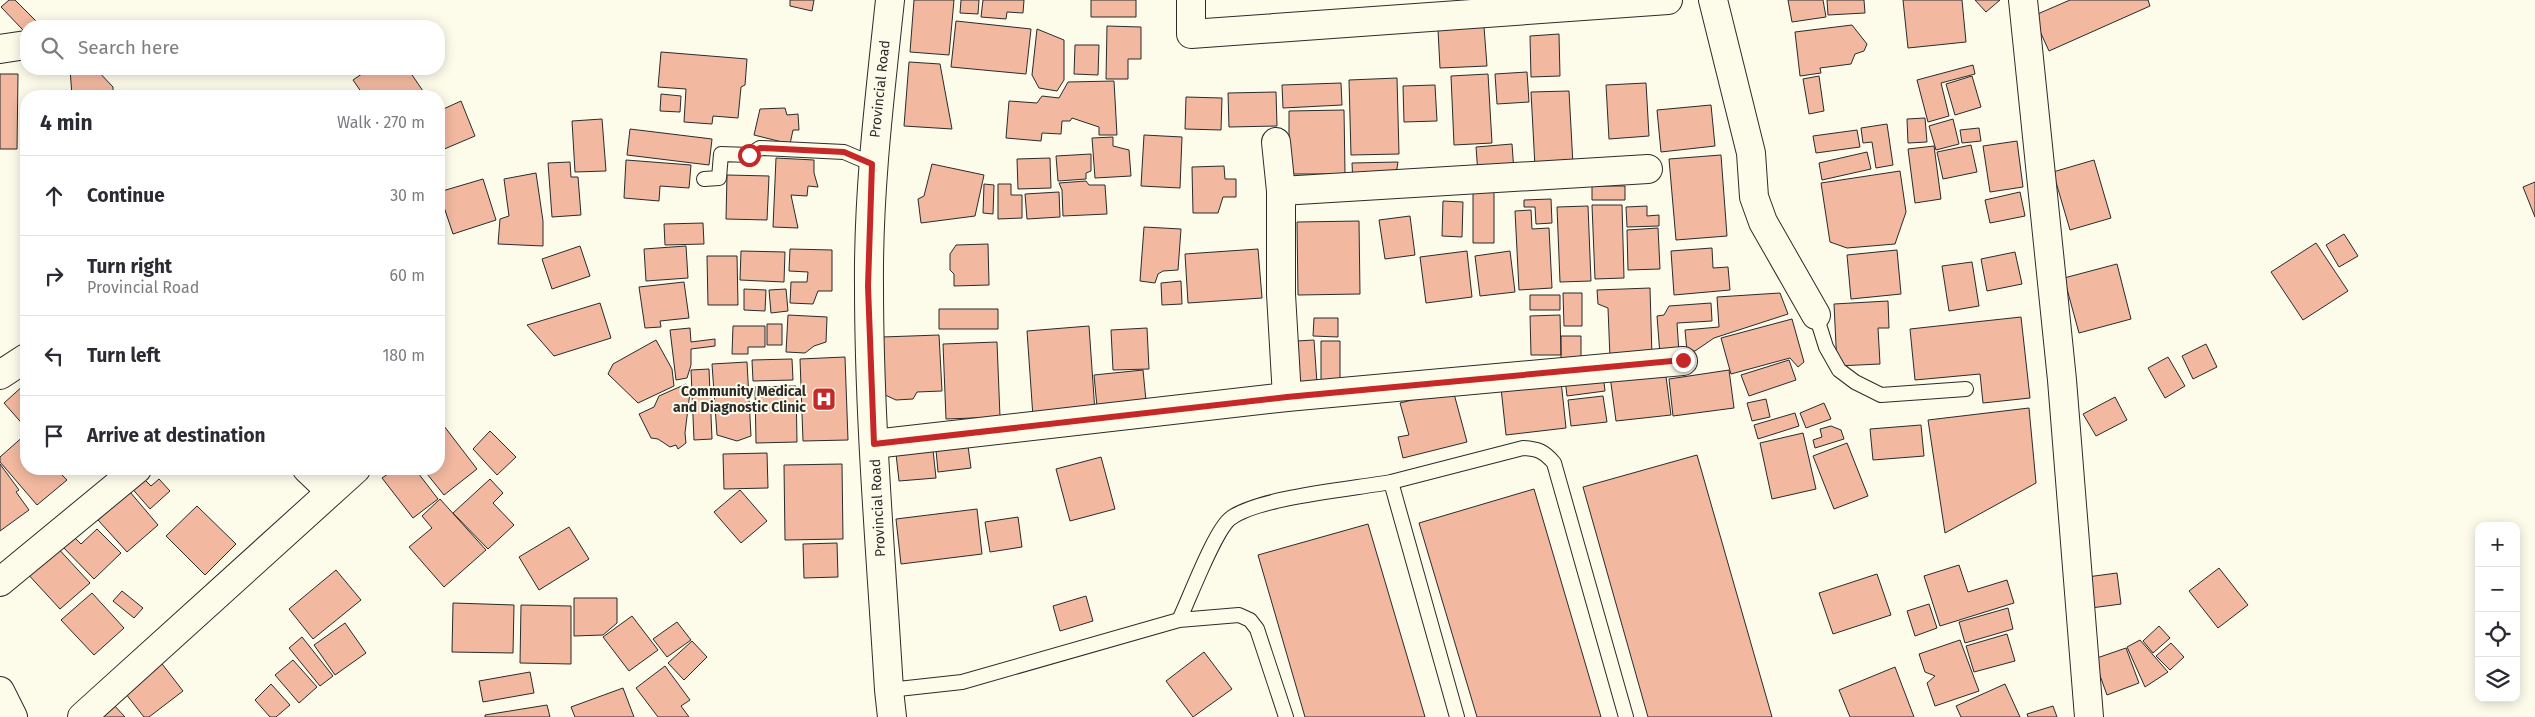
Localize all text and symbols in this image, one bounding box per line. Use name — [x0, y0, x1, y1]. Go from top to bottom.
search box — [20, 20, 445, 75]
icon: search — [38, 34, 66, 62]
text: Search here — [78, 36, 179, 59]
street label: Provincial Road — [866, 39, 894, 139]
text: 4 min — [40, 110, 93, 136]
text: Walk · 270 m — [337, 113, 425, 132]
route start — [738, 144, 761, 167]
icon: ahead — [40, 182, 68, 210]
text: Continue — [87, 184, 165, 207]
text: 30 m — [390, 186, 425, 205]
text: Turn right — [87, 255, 172, 278]
icon: right — [40, 262, 68, 290]
text: 60 m — [390, 266, 425, 285]
text: Provincial Road — [87, 278, 199, 297]
icon: left — [40, 342, 68, 370]
text: Turn left — [87, 344, 161, 367]
text: 180 m — [382, 346, 425, 365]
route end — [1672, 349, 1695, 372]
place label: Community Medical and Diagnostic Clinic — [673, 383, 807, 416]
hospital icon: Community Medical and Diagnostic Clinic — [811, 386, 837, 412]
icon: arrive — [40, 422, 68, 450]
text: Arrive at destination — [87, 424, 266, 447]
street label: Provincial Road — [867, 459, 889, 557]
map controls — [2475, 522, 2520, 702]
button: + — [2475, 522, 2520, 567]
button: − — [2475, 567, 2520, 612]
button: locate — [2475, 612, 2520, 657]
button: layers — [2475, 657, 2520, 702]

